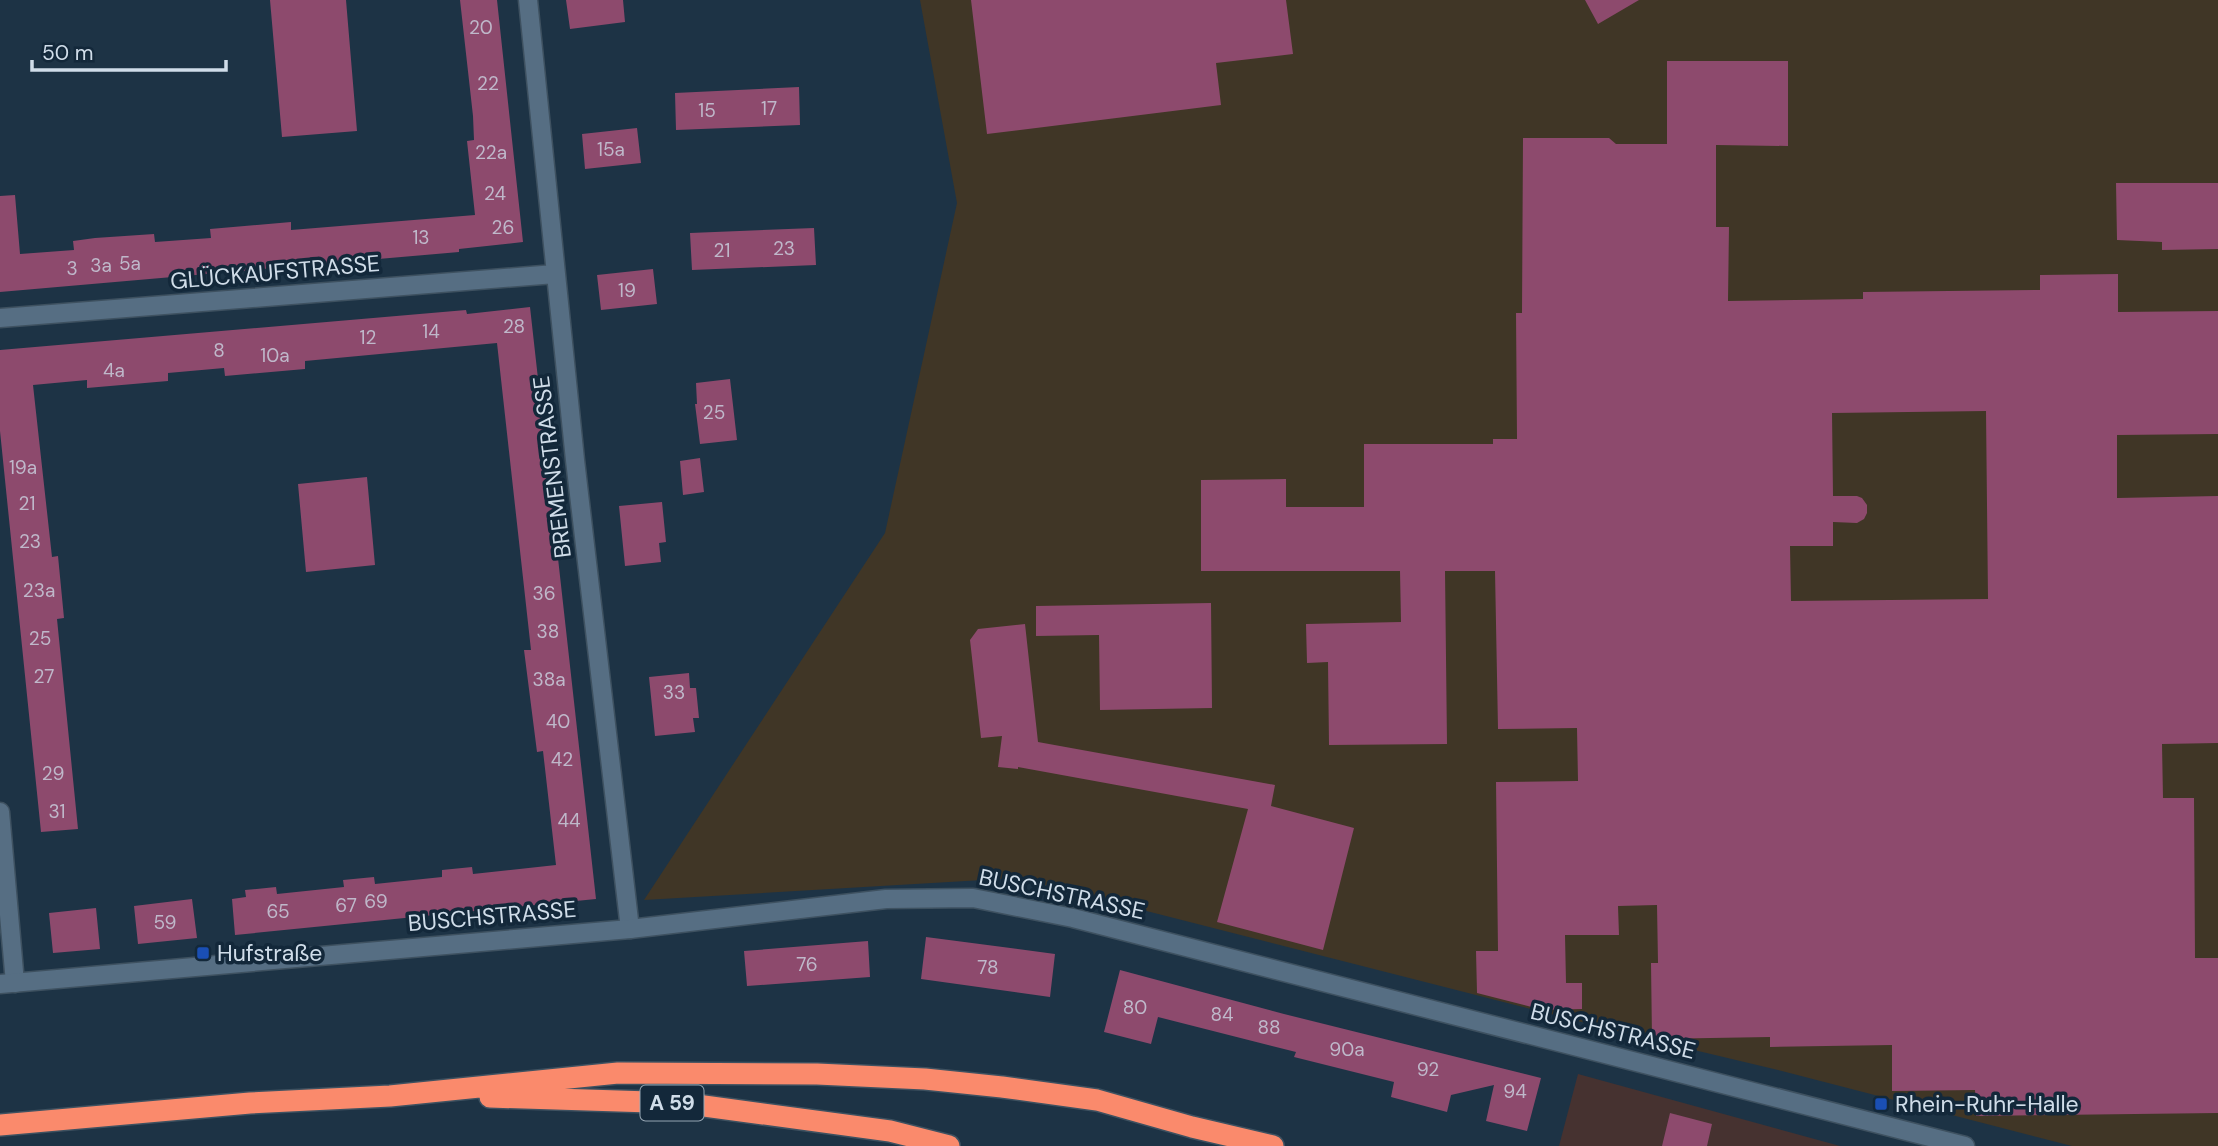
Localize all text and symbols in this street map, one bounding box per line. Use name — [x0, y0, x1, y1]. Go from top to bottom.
house number: 20 — [469, 15, 493, 40]
scale bar — [32, 28, 226, 72]
text: 50 m — [42, 39, 93, 67]
house number: 22 — [477, 71, 499, 96]
house number: 17 — [761, 96, 777, 121]
house number: 15 — [698, 98, 716, 123]
house number: 15a — [597, 137, 625, 162]
house number: 22a — [475, 140, 507, 165]
house number: 24 — [484, 181, 506, 206]
house number: 26 — [492, 215, 514, 240]
house number: 13 — [412, 225, 430, 250]
house number: 23 — [773, 236, 795, 261]
house number: 21 — [714, 238, 730, 263]
street label: GLÜCKAUFSTRASSE — [169, 248, 381, 296]
house number: 5a — [119, 251, 141, 276]
house number: 3a — [90, 253, 112, 278]
house number: 3 — [66, 256, 78, 281]
house number: 19 — [618, 278, 636, 303]
house number: 28 — [503, 314, 525, 339]
house number: 14 — [422, 319, 440, 344]
house number: 12 — [360, 325, 376, 350]
house number: 8 — [213, 338, 225, 363]
house number: 10a — [260, 343, 290, 368]
house number: 4a — [103, 358, 125, 383]
street label: BREMENSTRASSE — [526, 374, 578, 560]
house number: 25 — [703, 400, 725, 425]
house number: 19a — [9, 455, 37, 480]
house number: 21 — [19, 491, 35, 516]
house number: 23 — [19, 529, 41, 554]
house number: 23a — [23, 578, 55, 603]
house number: 36 — [532, 581, 556, 606]
house number: 38 — [537, 619, 559, 644]
house number: 25 — [29, 626, 51, 651]
house number: 27 — [34, 664, 54, 689]
house number: 38a — [532, 667, 566, 692]
house number: 33 — [663, 680, 685, 705]
house number: 40 — [546, 709, 570, 734]
house number: 42 — [551, 747, 573, 772]
house number: 29 — [42, 761, 64, 786]
house number: 31 — [49, 799, 65, 824]
house number: 44 — [557, 808, 581, 833]
street label: BUSCHSTRASSE — [976, 862, 1148, 926]
house number: 69 — [364, 889, 388, 914]
house number: 67 — [335, 893, 357, 918]
street label: BUSCHSTRASSE — [407, 894, 577, 938]
house number: 65 — [266, 899, 290, 924]
house number: 59 — [154, 910, 176, 935]
place label: Hufstraße — [217, 938, 322, 968]
marker: Hufstraße — [195, 945, 211, 961]
house number: 76 — [796, 952, 818, 977]
house number: 78 — [977, 955, 999, 980]
house number: 80 — [1123, 995, 1147, 1020]
street label: BUSCHSTRASSE — [1527, 996, 1699, 1066]
house number: 84 — [1210, 1002, 1234, 1027]
house number: 88 — [1257, 1015, 1281, 1040]
house number: 90a — [1329, 1037, 1365, 1062]
house number: 92 — [1417, 1057, 1439, 1082]
house number: 94 — [1503, 1079, 1527, 1104]
road number: A 59 — [640, 1086, 704, 1120]
place label: Rhein-Ruhr-Halle — [1895, 1089, 2079, 1119]
marker: Rhein-Ruhr-Halle — [1873, 1096, 1889, 1112]

